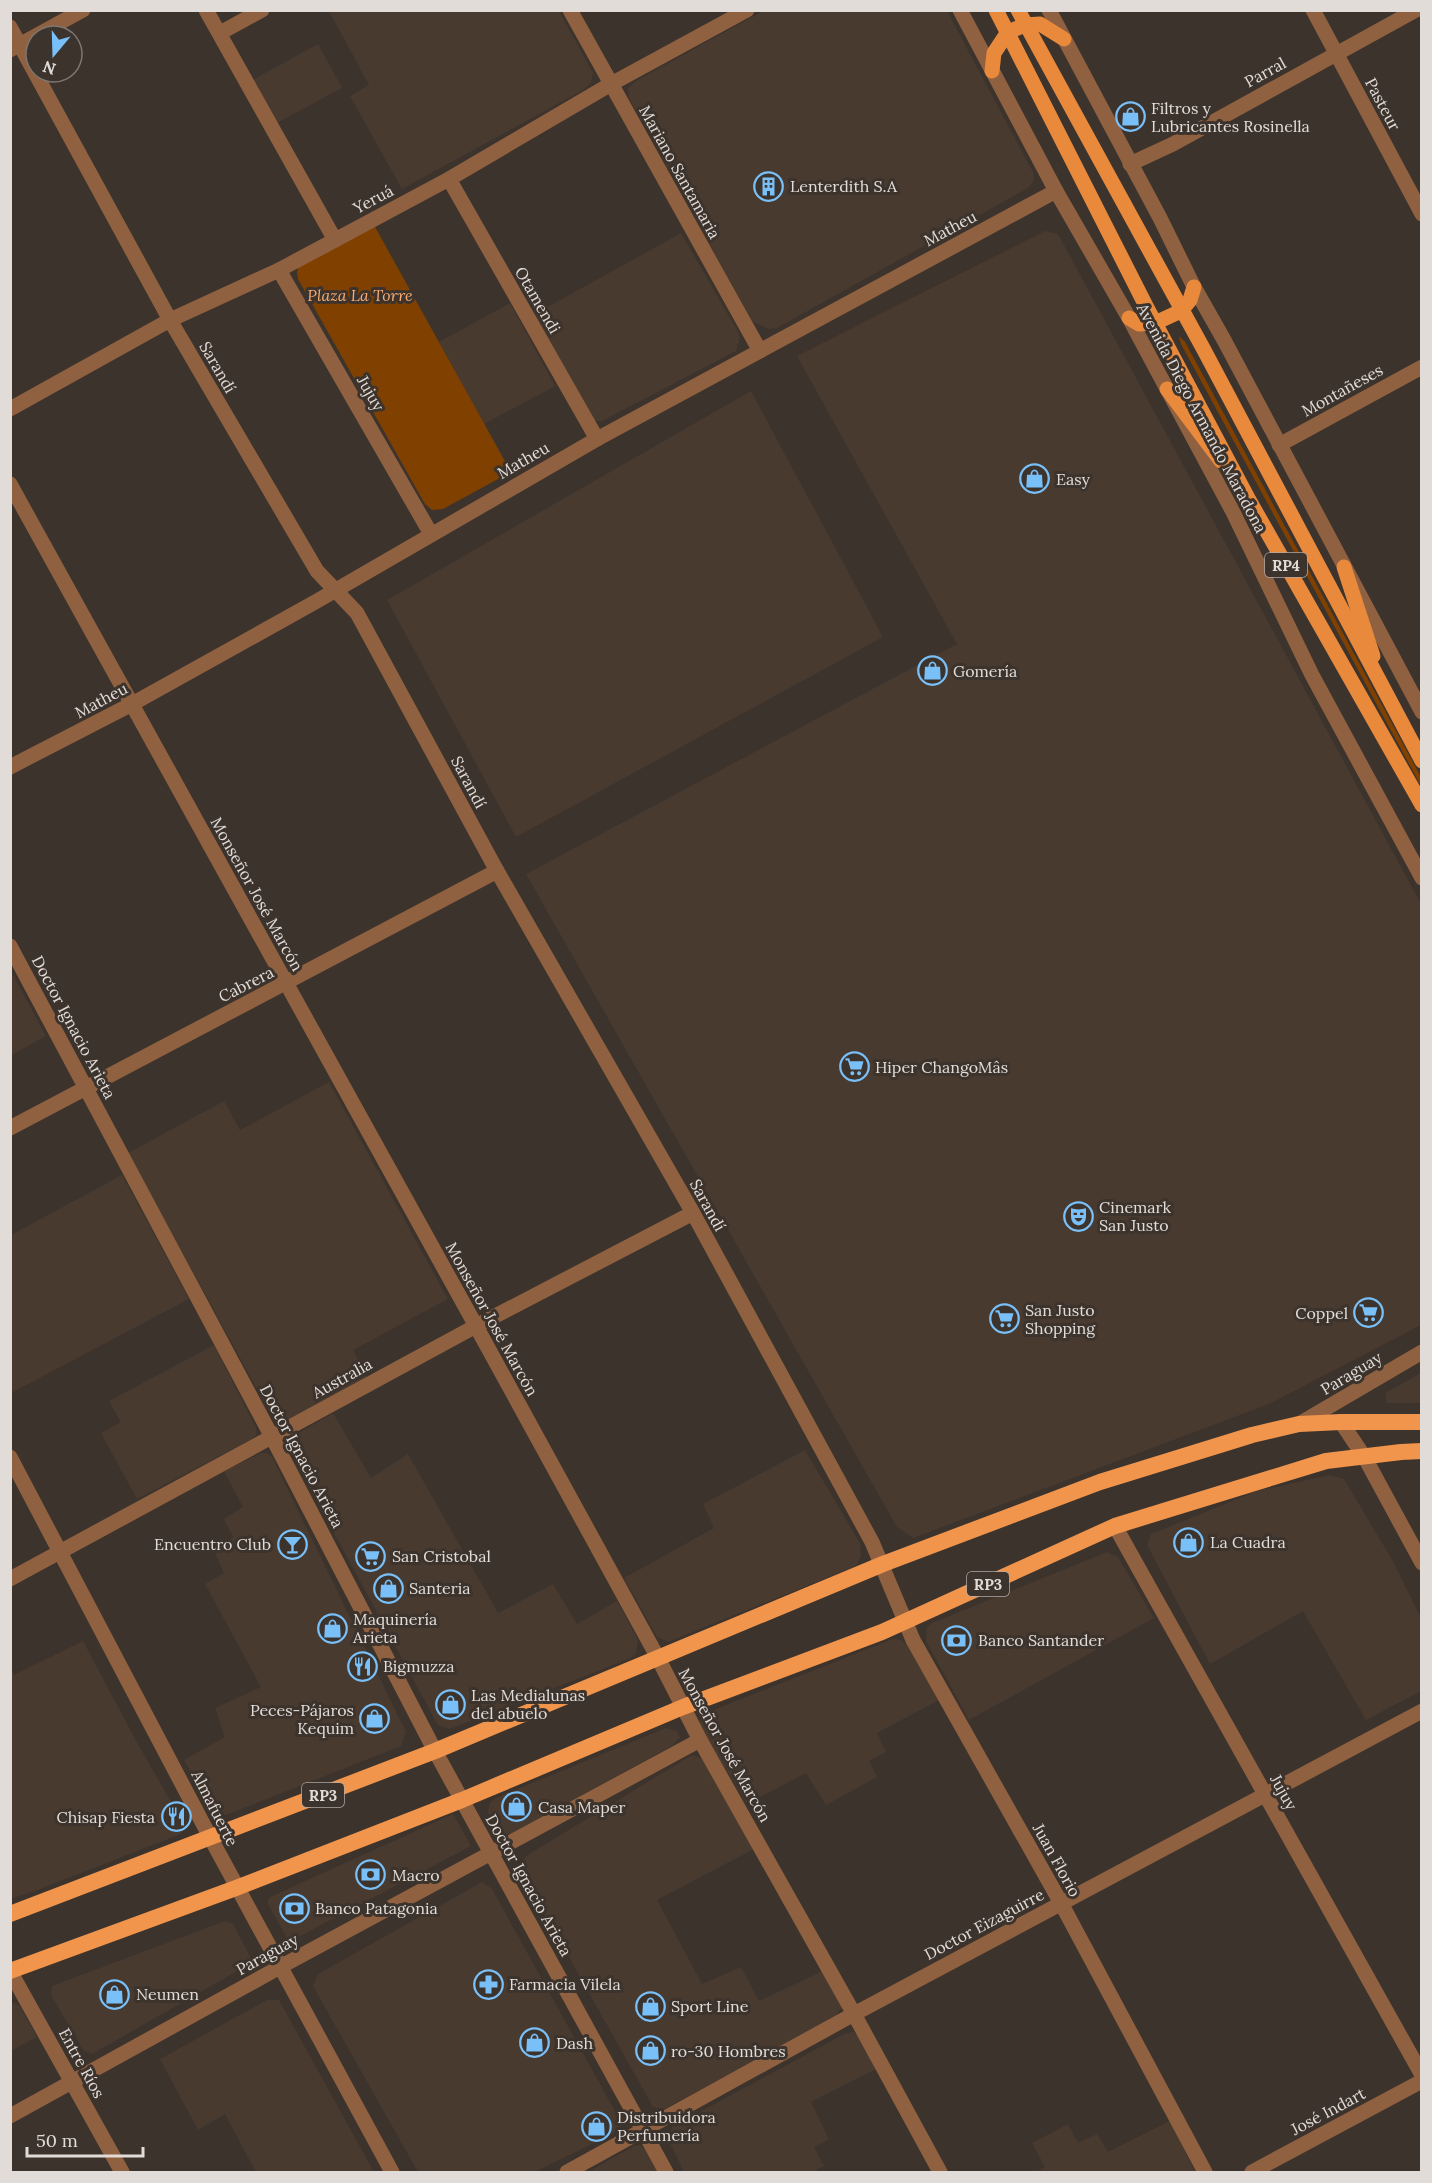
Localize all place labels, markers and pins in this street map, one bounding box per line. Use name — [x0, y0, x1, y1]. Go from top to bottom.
place label: Filtros y Lubricantes Rosinella — [1151, 98, 1310, 136]
shop icon: Filtros y Lubricantes Rosinella — [1114, 101, 1146, 133]
building icon: Lenterdith S.A — [753, 170, 785, 202]
place label: Lenterdith S.A — [790, 176, 898, 196]
shop icon: Easy — [1019, 463, 1051, 495]
place label: Easy — [1056, 469, 1091, 489]
shop icon: Gomería — [916, 655, 948, 687]
place label: Gomería — [953, 661, 1017, 681]
supermarket icon: Hiper ChangoMâs — [838, 1051, 870, 1083]
place label: Hiper ChangoMâs — [875, 1057, 1008, 1077]
place label: Cinemark San Justo — [1099, 1197, 1171, 1235]
theatre icon: Cinemark San Justo — [1062, 1200, 1094, 1232]
supermarket icon: Coppel — [1353, 1297, 1385, 1329]
place label: San Justo Shopping — [1025, 1300, 1096, 1338]
supermarket icon: San Justo Shopping — [988, 1303, 1020, 1335]
place label: Coppel — [1295, 1303, 1348, 1323]
shop icon: La Cuadra — [1173, 1526, 1205, 1558]
bar icon: Encuentro Club — [276, 1528, 308, 1560]
place label: La Cuadra — [1210, 1532, 1286, 1552]
place label: Encuentro Club — [154, 1534, 271, 1554]
supermarket icon: San Cristobal — [355, 1540, 387, 1572]
place label: San Cristobal — [392, 1546, 491, 1566]
shop icon: Santeria — [372, 1572, 404, 1604]
place label: Santeria — [409, 1578, 470, 1598]
place label: Maquinería Arieta — [352, 1609, 437, 1647]
shop icon: Maquinería Arieta — [316, 1612, 348, 1644]
bank icon: Banco Santander — [941, 1624, 973, 1656]
place label: Banco Santander — [978, 1630, 1104, 1650]
restaurant icon: Bigmuzza — [346, 1650, 378, 1682]
place label: Bigmuzza — [383, 1656, 455, 1676]
place label: Las Medialunas del abuelo — [471, 1685, 585, 1723]
shop icon: Las Medialunas del abuelo — [434, 1688, 466, 1720]
place label: Peces-Pájaros Kequim — [250, 1700, 354, 1738]
shop icon: Peces-Pájaros Kequim — [359, 1703, 391, 1735]
shop icon: Casa Maper — [501, 1791, 533, 1823]
place label: Casa Maper — [538, 1797, 625, 1817]
restaurant icon: Chisap Fiesta — [160, 1801, 192, 1833]
place label: Chisap Fiesta — [57, 1807, 155, 1827]
bank icon: Macro — [355, 1859, 387, 1891]
place label: Macro — [392, 1865, 440, 1885]
bank icon: Banco Patagonia — [278, 1892, 310, 1924]
place label: Banco Patagonia — [315, 1898, 438, 1918]
pharmacy icon: Farmacia Vilela — [472, 1968, 504, 2000]
place label: Farmacia Vilela — [509, 1974, 621, 1994]
shop icon: Neumen — [99, 1978, 131, 2010]
place label: Neumen — [136, 1984, 199, 2004]
shop icon: Sport Line — [634, 1990, 666, 2022]
place label: Sport Line — [671, 1996, 749, 2016]
shop icon: Dash — [519, 2027, 551, 2059]
place label: Dash — [556, 2033, 594, 2053]
shop icon: ro-30 Hombres — [634, 2035, 666, 2067]
place label: ro-30 Hombres — [671, 2041, 786, 2061]
place label: Distribuidora Perfumería — [617, 2107, 716, 2145]
shop icon: Distribuidora Perfumería — [580, 2110, 612, 2142]

